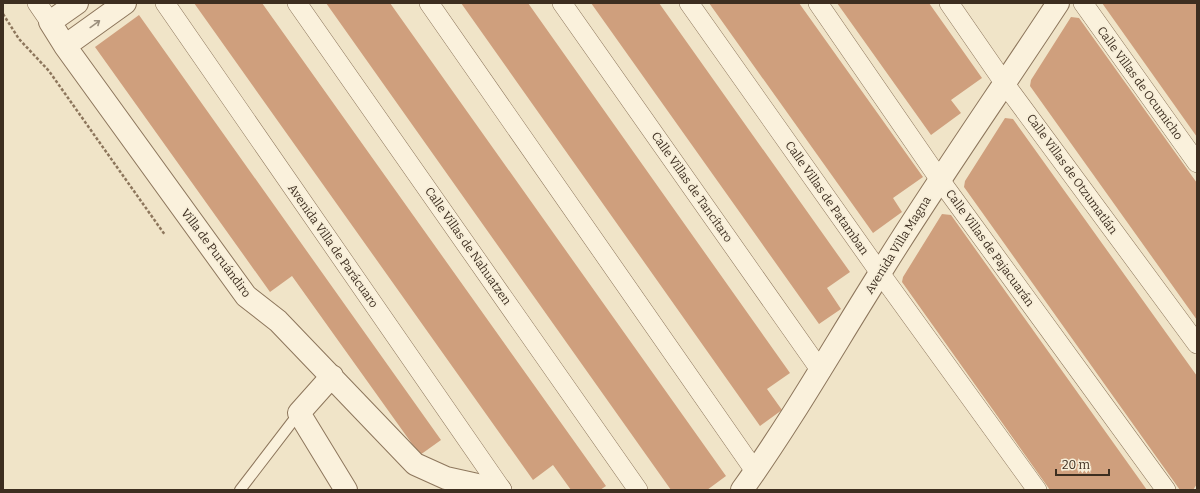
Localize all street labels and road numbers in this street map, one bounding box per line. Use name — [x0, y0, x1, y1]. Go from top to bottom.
street label: Calle Villas de Ocumicho — [1094, 24, 1186, 142]
street label: Calle Villas de Otzumatlán — [1024, 111, 1120, 237]
street label: Calle Villas de Tancítaro — [649, 129, 736, 245]
street label: Calle Villas de Patamban — [782, 138, 872, 258]
street label: Avenida Villa de Parácuaro — [285, 182, 381, 311]
street label: Calle Villas de Nahuatzen — [422, 184, 514, 308]
street label: Calle Villas de Pajacuarán — [943, 187, 1037, 310]
street label: Avenida Villa Magna — [862, 193, 934, 296]
street label: Villa de Puruándiro — [178, 206, 254, 300]

